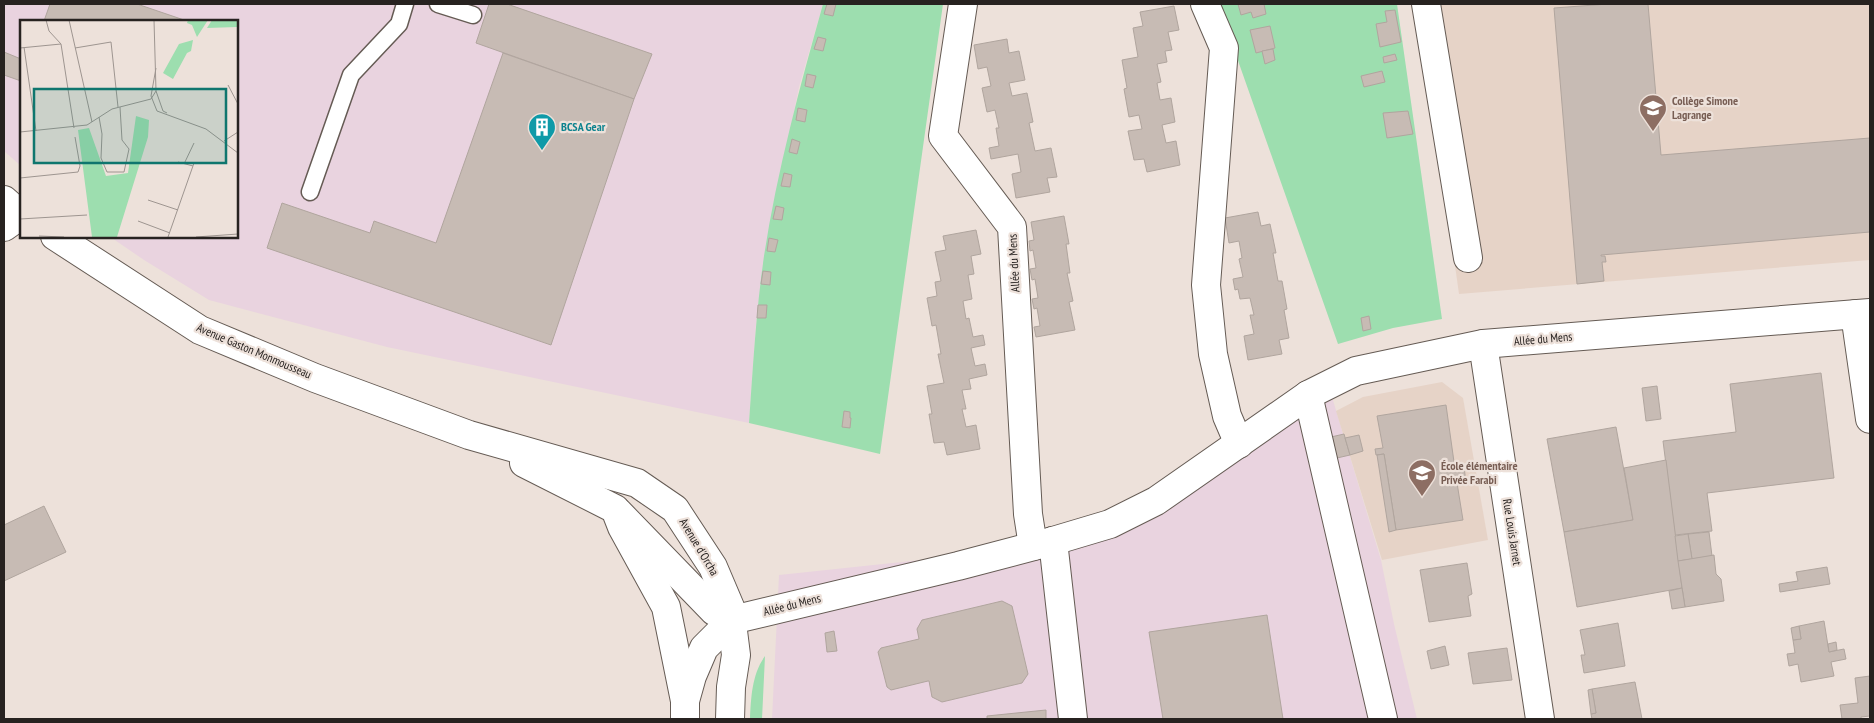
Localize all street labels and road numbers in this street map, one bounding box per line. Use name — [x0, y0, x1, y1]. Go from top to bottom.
street label: Allée du Mens — [1004, 233, 1023, 293]
street label: Avenue Gaston Monmousseau — [195, 320, 314, 382]
street label: Allée du Mens — [1513, 328, 1573, 349]
street label: Rue Louis Jarnet — [1500, 498, 1525, 567]
street label: Avenue d'Orcha — [676, 515, 722, 578]
street label: Allée du Mens — [762, 590, 822, 619]

